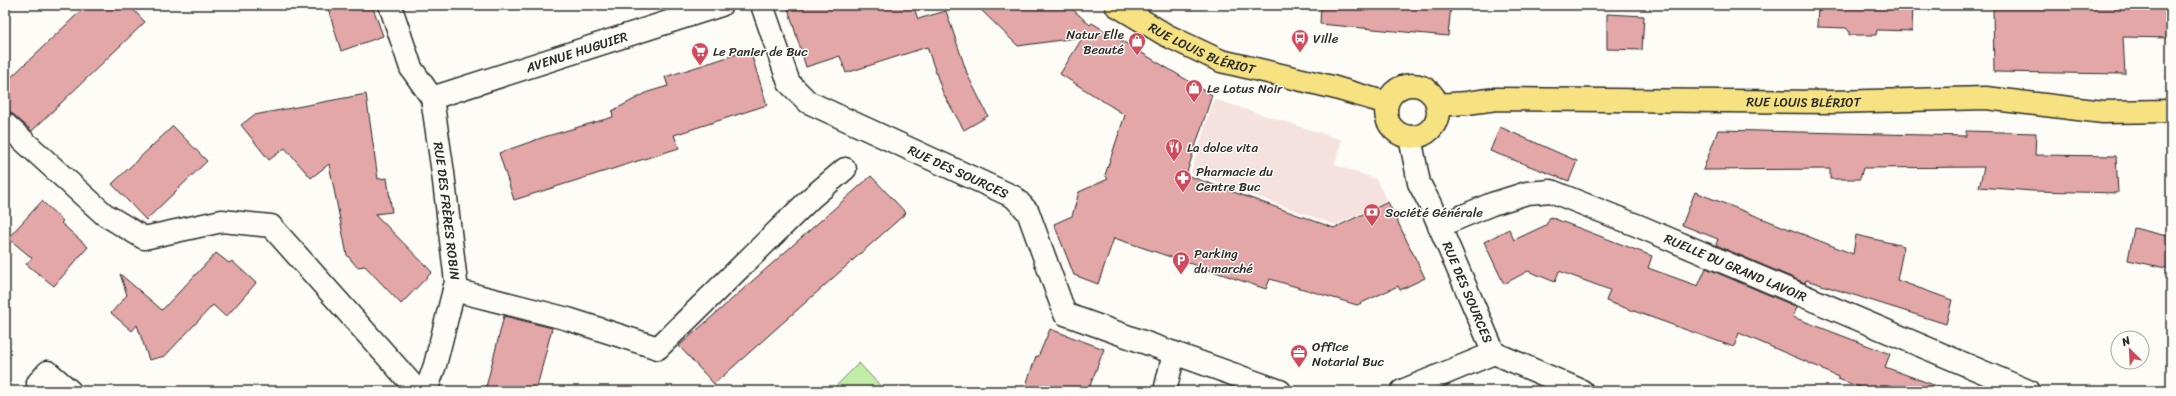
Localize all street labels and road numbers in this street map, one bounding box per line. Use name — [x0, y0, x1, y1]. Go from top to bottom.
street label: RUE LOUIS BLÉRIOT — [1144, 16, 1258, 81]
street label: AVENUE HUGUIER — [522, 25, 631, 79]
street label: RUE LOUIS BLÉRIOT — [1746, 90, 1862, 114]
street label: RUE DES SOURCES — [904, 139, 1012, 205]
street label: RUE DES FRÈRES ROBIN — [427, 140, 467, 281]
street label: RUELLE DU GRAND LAVOIR — [1661, 227, 1811, 308]
street label: RUE DES SOURCES — [1436, 238, 1499, 347]

